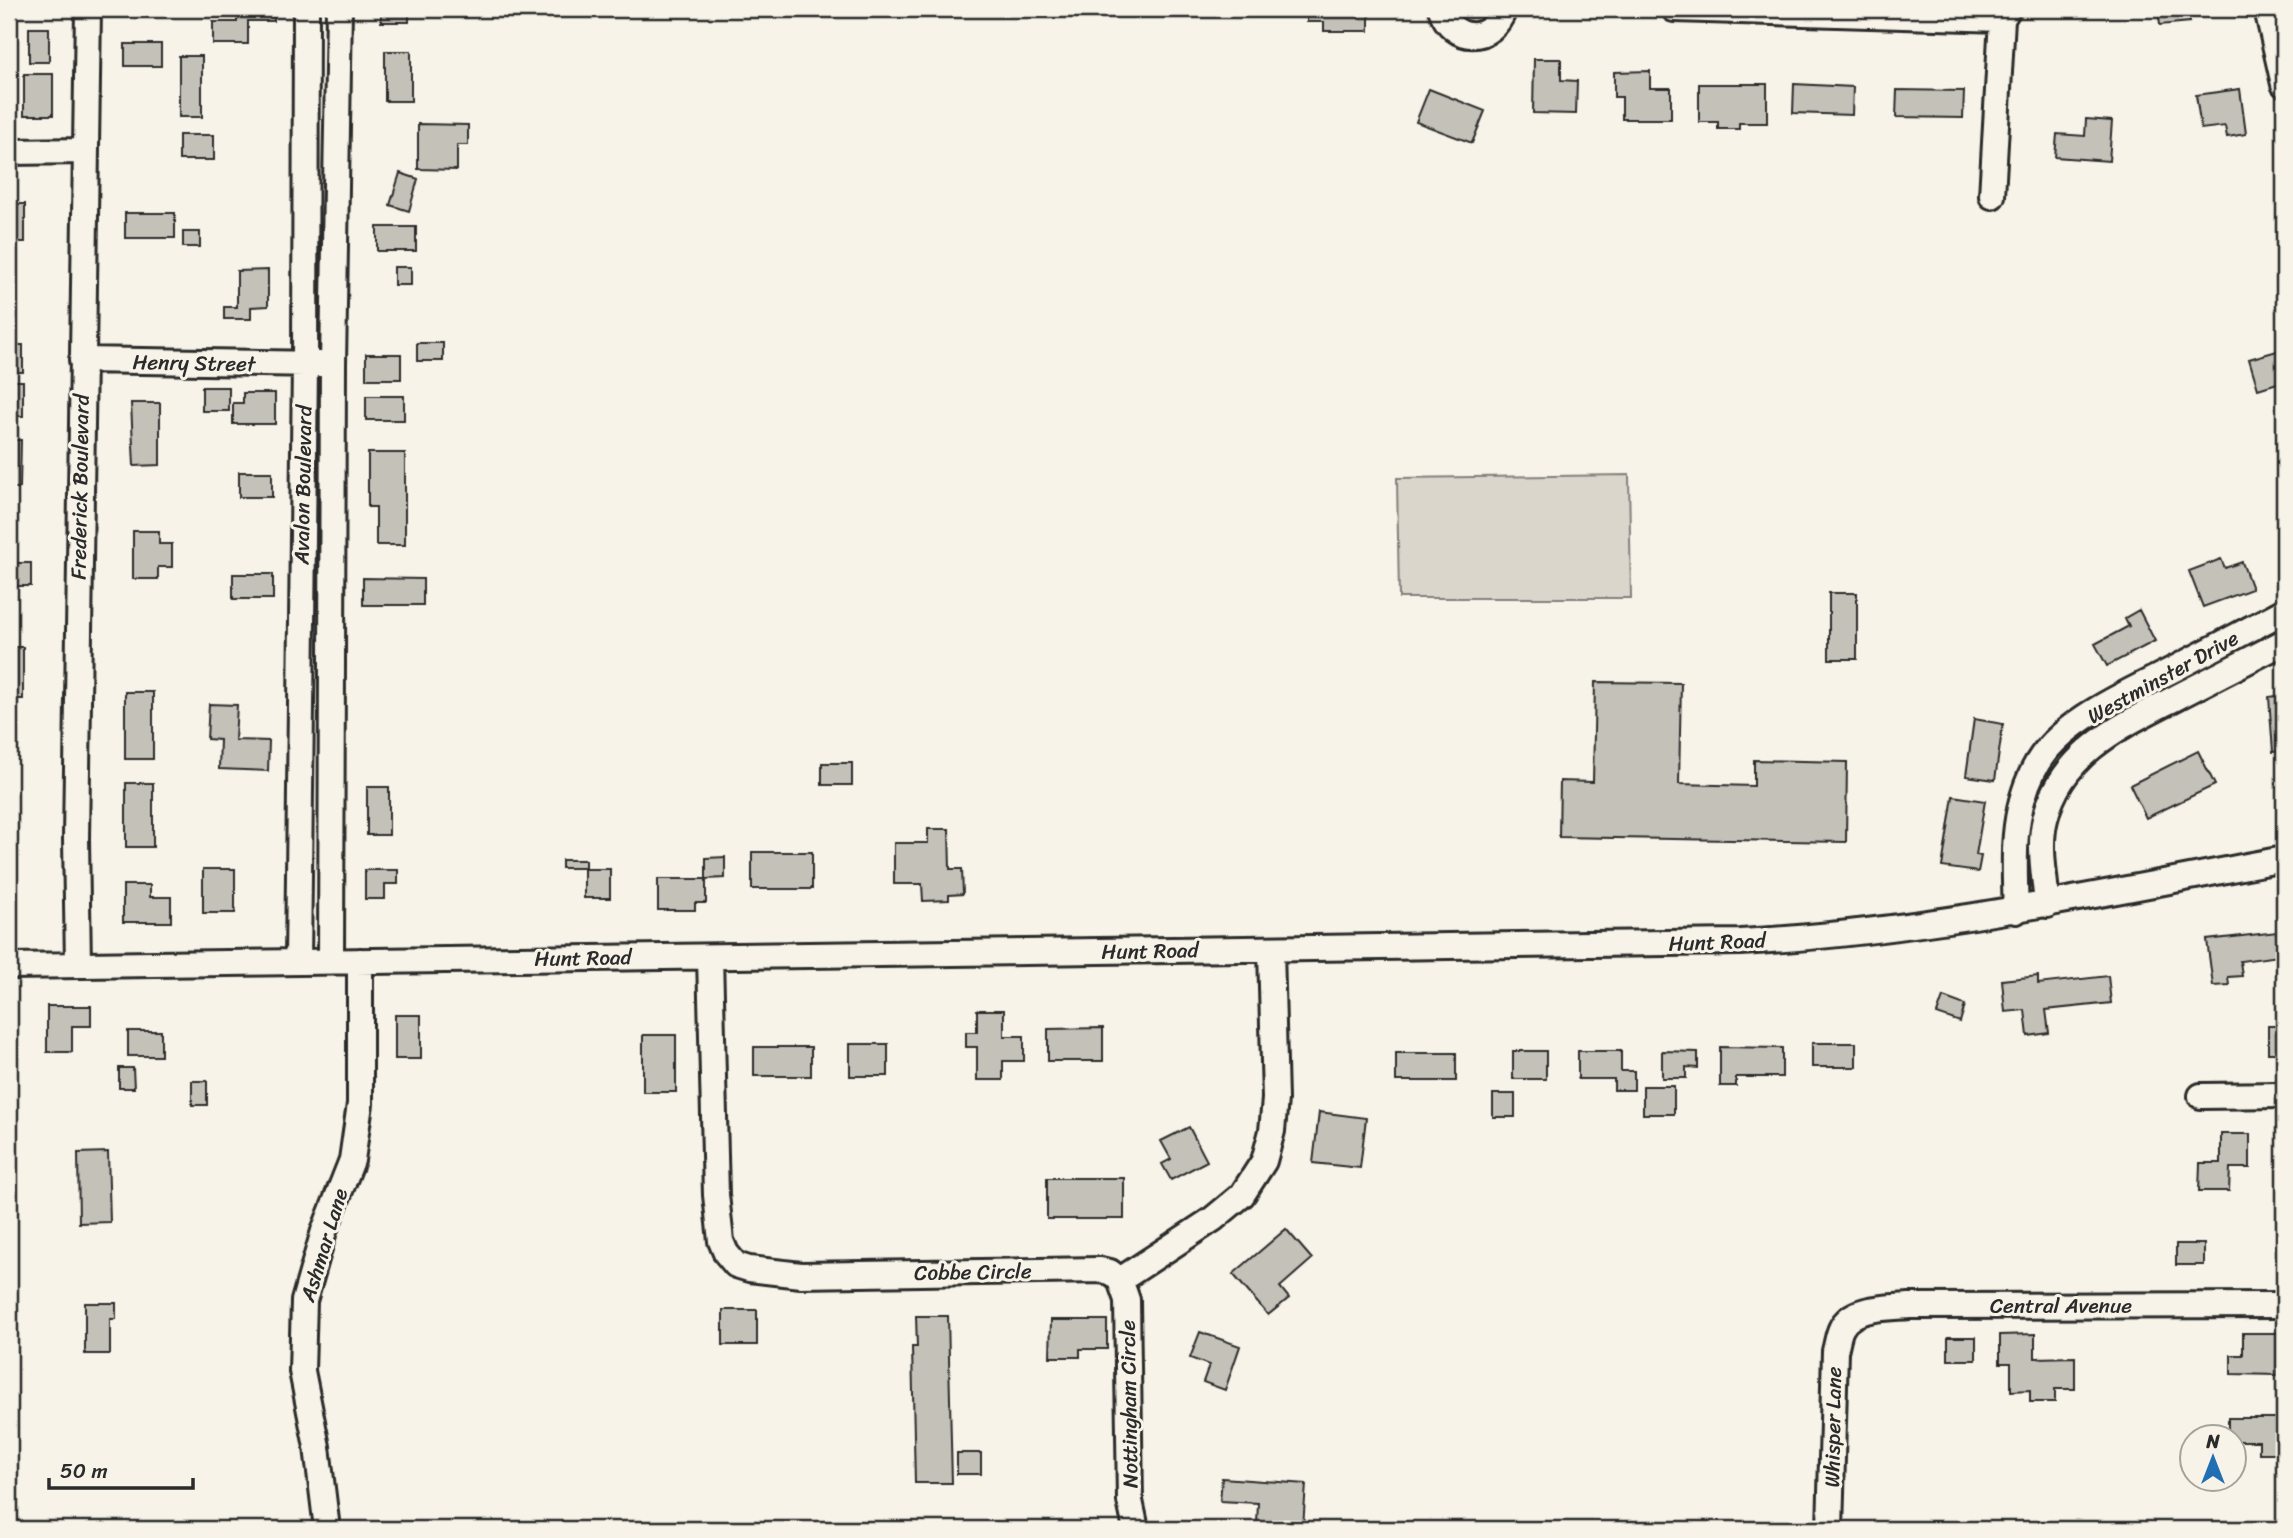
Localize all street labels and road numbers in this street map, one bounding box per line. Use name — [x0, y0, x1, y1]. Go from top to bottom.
street label: Henry Street — [132, 343, 257, 383]
street label: Frederick Boulevard — [59, 392, 101, 580]
street label: Avalon Boulevard — [283, 403, 323, 566]
street label: Westminster Drive — [2080, 619, 2246, 735]
street label: Hunt Road — [1668, 921, 1768, 963]
street label: Hunt Road — [1101, 931, 1201, 971]
street label: Hunt Road — [534, 938, 634, 978]
street label: Ashmar Lane — [288, 1184, 359, 1307]
street label: Cobbe Circle — [914, 1252, 1032, 1292]
street label: Central Avenue — [1990, 1287, 2132, 1325]
street label: Nottingham Circle — [1109, 1319, 1149, 1488]
street label: Whisper Lane — [1813, 1366, 1853, 1488]

